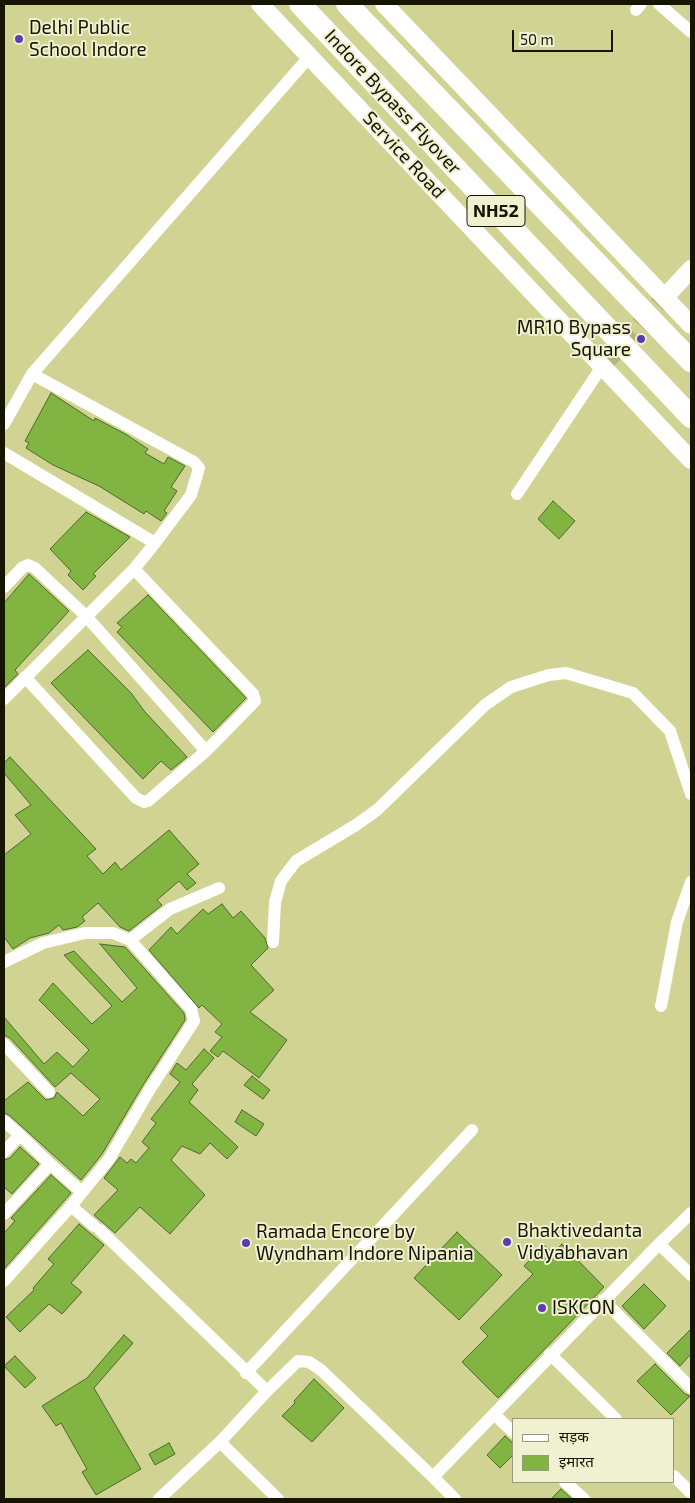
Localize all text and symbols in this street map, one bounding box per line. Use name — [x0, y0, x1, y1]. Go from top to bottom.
place label: Delhi Public School Indore — [29, 17, 147, 61]
scale bar — [515, 20, 616, 52]
street label: Indore Bypass Flyover — [320, 25, 466, 179]
text: 50 m — [520, 30, 554, 48]
marker: Delhi Public School Indore — [13, 33, 25, 45]
street label: Service Road — [358, 107, 450, 203]
road number: NH52 — [467, 196, 525, 227]
place label: MR10 Bypass Square — [517, 317, 631, 361]
marker: MR10 Bypass Square — [635, 333, 647, 345]
place label: Bhaktivedanta Vidyabhavan — [517, 1220, 642, 1264]
place label: Ramada Encore by Wyndham Indore Nipania — [256, 1221, 474, 1265]
marker: Bhaktivedanta Vidyabhavan — [501, 1236, 513, 1248]
marker: Ramada Encore by Wyndham Indore Nipania — [240, 1237, 252, 1249]
place label: ISKCON — [552, 1297, 615, 1319]
marker: ISKCON — [536, 1302, 548, 1314]
legend — [512, 1418, 675, 1483]
text: सड़क — [559, 1427, 589, 1445]
text: इमारत — [559, 1452, 594, 1470]

